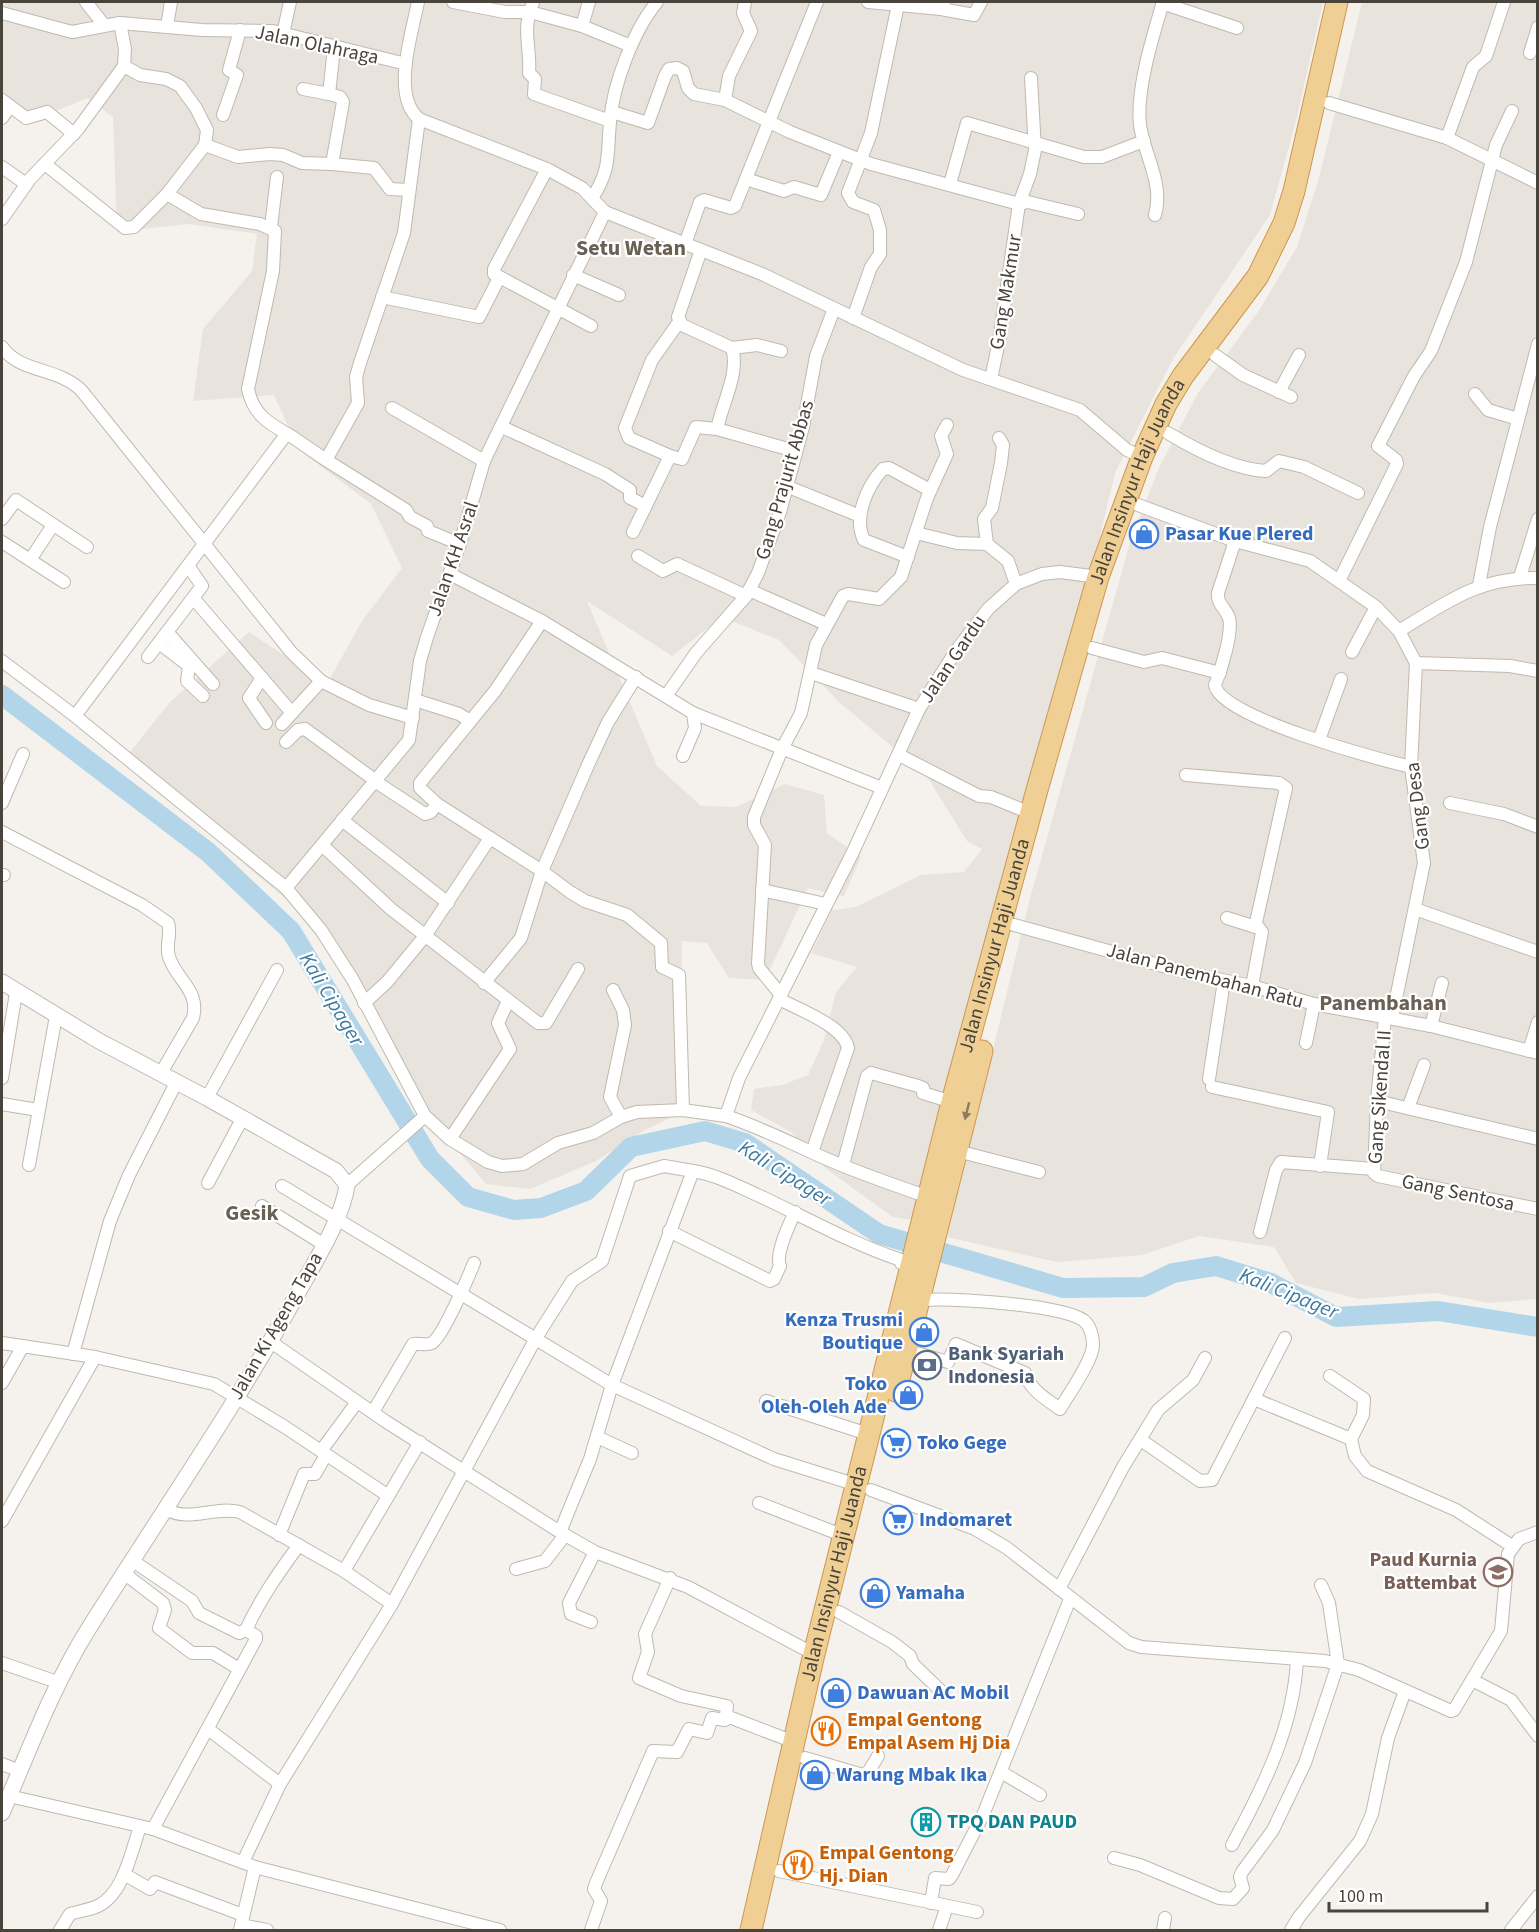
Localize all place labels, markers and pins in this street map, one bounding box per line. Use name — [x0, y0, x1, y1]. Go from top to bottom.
shop icon: Pasar Kue Plered — [1128, 518, 1160, 550]
place label: Pasar Kue Plered — [1165, 520, 1314, 548]
place label: Kenza Trusmi Boutique — [785, 1306, 903, 1357]
shop icon: Kenza Trusmi Boutique — [908, 1316, 940, 1348]
place label: Bank Syariah Indonesia — [948, 1340, 1064, 1391]
bank icon: Bank Syariah Indonesia — [911, 1349, 943, 1381]
place label: Toko Oleh-Oleh Ade — [761, 1370, 887, 1421]
shop icon: Toko Oleh-Oleh Ade — [892, 1379, 924, 1411]
supermarket icon: Toko Gege — [880, 1427, 912, 1459]
place label: Toko Gege — [917, 1429, 1007, 1457]
supermarket icon: Indomaret — [882, 1504, 914, 1536]
place label: Indomaret — [919, 1506, 1013, 1534]
place label: Paud Kurnia Battembat — [1370, 1546, 1477, 1597]
school or university icon: Paud Kurnia Battembat — [1482, 1556, 1514, 1588]
shop icon: Yamaha — [859, 1577, 891, 1609]
place label: Yamaha — [895, 1579, 965, 1607]
shop icon: Dawuan AC Mobil — [820, 1677, 852, 1709]
place label: Dawuan AC Mobil — [857, 1679, 1009, 1707]
place label: Empal Gentong Empal Asem Hj Dia — [847, 1706, 1011, 1757]
restaurant icon: Empal Gentong Empal Asem Hj Dia — [810, 1715, 842, 1747]
shop icon: Warung Mbak Ika — [799, 1759, 831, 1791]
place label: Warung Mbak Ika — [836, 1761, 987, 1789]
building icon: TPQ DAN PAUD — [910, 1806, 942, 1838]
place label: TPQ DAN PAUD — [947, 1808, 1077, 1836]
place label: Empal Gentong Hj. Dian — [819, 1839, 954, 1890]
restaurant icon: Empal Gentong Hj. Dian — [782, 1849, 814, 1881]

